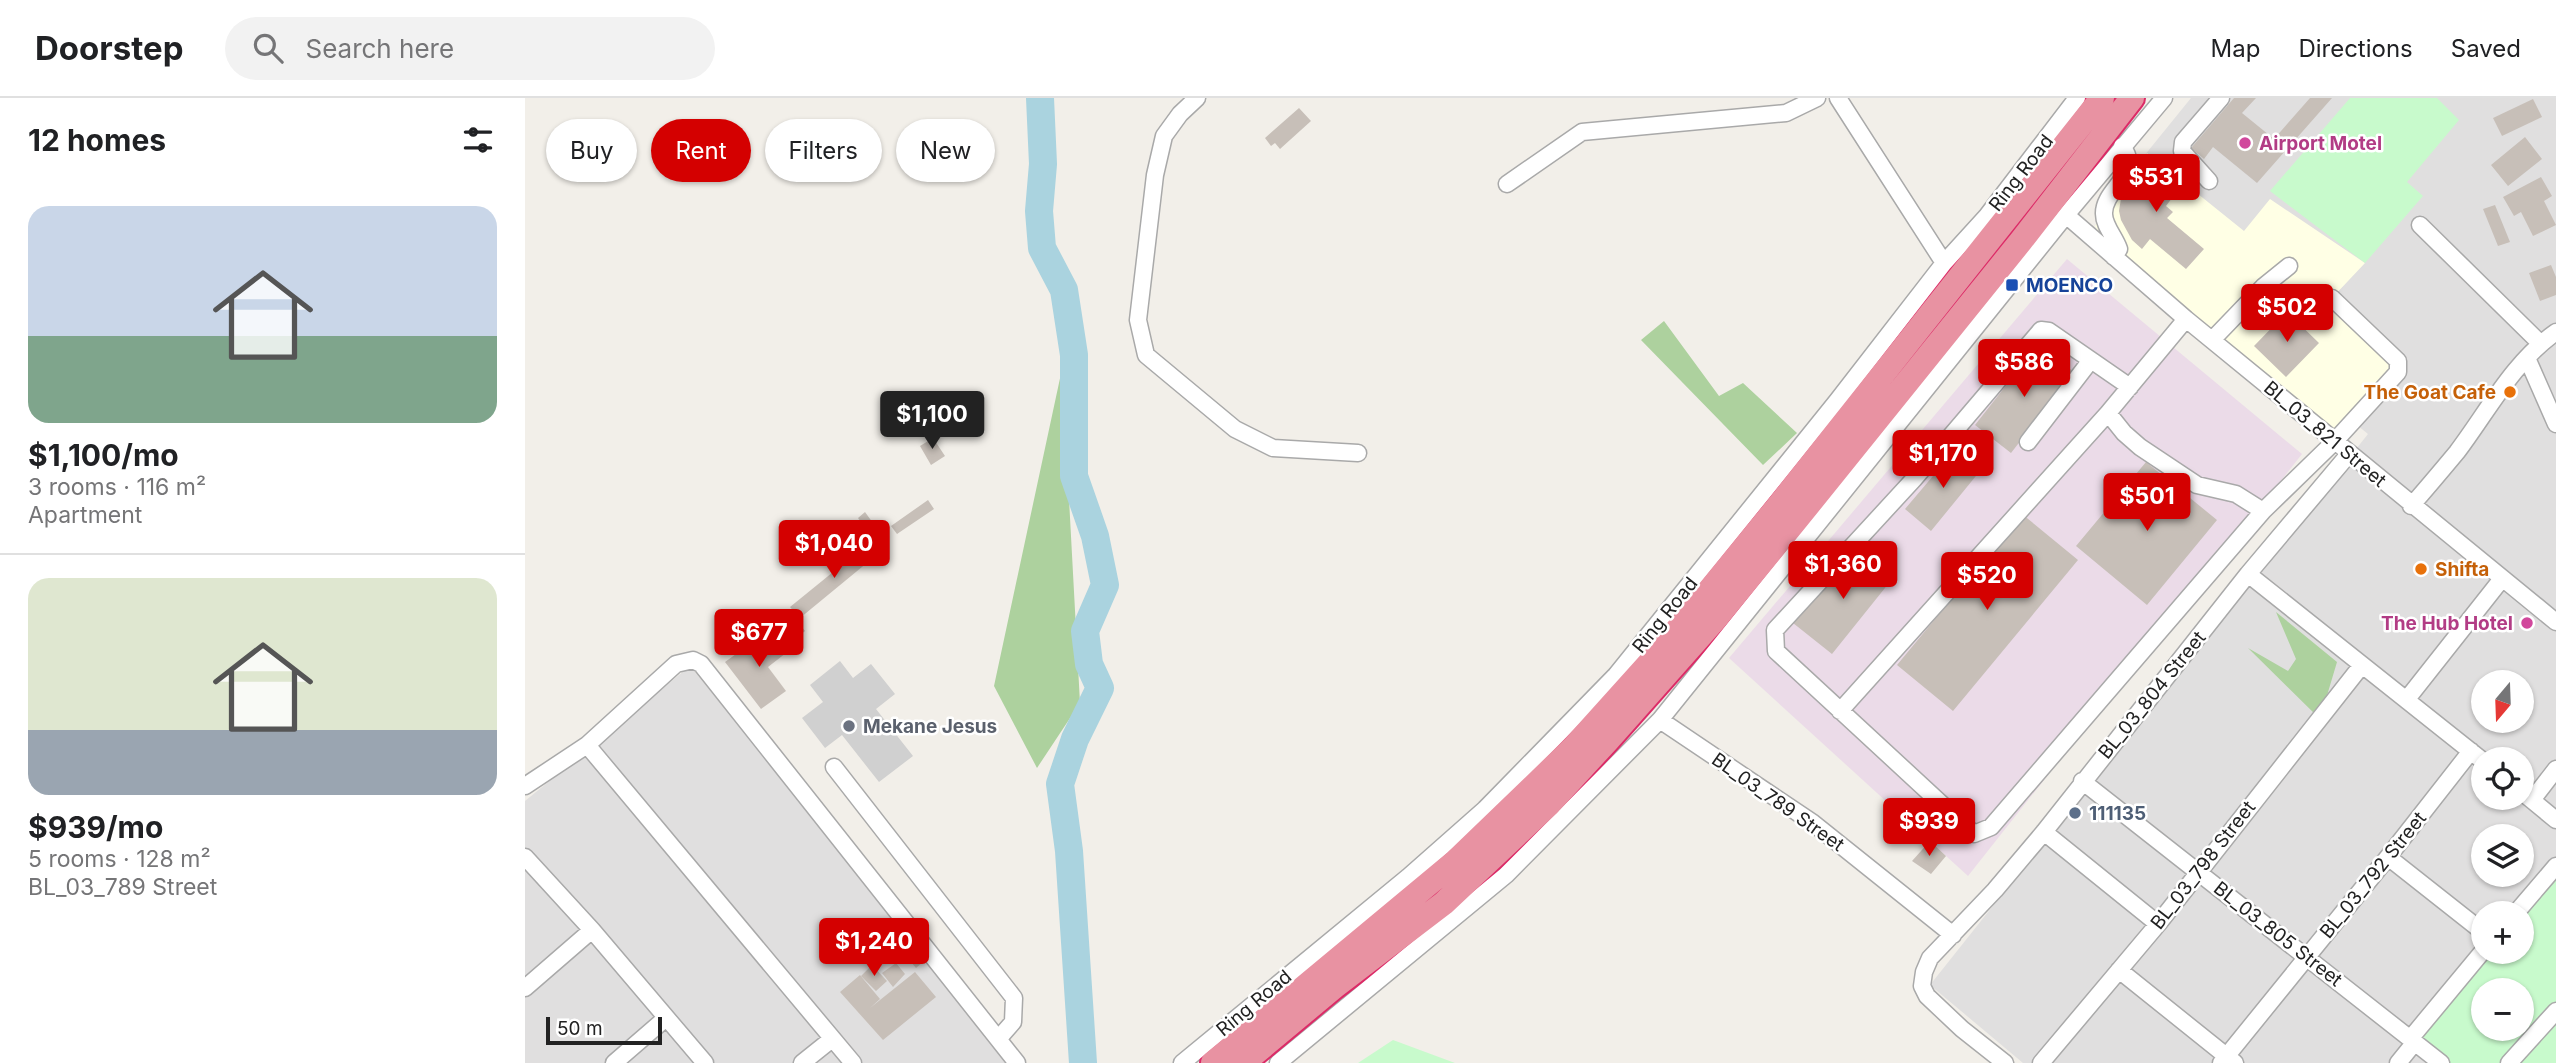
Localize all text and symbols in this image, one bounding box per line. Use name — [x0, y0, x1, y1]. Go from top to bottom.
search box — [225, 17, 715, 80]
text: Doorstep — [35, 28, 183, 68]
icon: search — [249, 29, 287, 67]
text: Search here — [305, 33, 454, 64]
text: Map — [2211, 34, 2260, 63]
text: Directions — [2298, 34, 2413, 63]
text: Saved — [2451, 34, 2521, 63]
chip: Buy — [546, 119, 637, 182]
chip: Rent — [651, 119, 751, 182]
chip: Filters — [765, 119, 882, 182]
chip: New — [896, 119, 995, 182]
icon: filters — [459, 121, 497, 159]
text: 12 homes — [28, 122, 166, 158]
street label: Ring Road — [1984, 130, 2058, 216]
place label: Airport Motel — [2259, 132, 2382, 155]
marker: Airport Motel — [2237, 135, 2253, 151]
pin: $531 — [2115, 155, 2197, 214]
text: $531 — [2129, 163, 2183, 191]
icon: home — [200, 252, 326, 378]
place label: MOENCO — [2026, 274, 2113, 297]
marker: MOENCO — [2004, 277, 2020, 293]
pin: $502 — [2246, 285, 2328, 344]
text: $502 — [2257, 293, 2317, 321]
pin: $586 — [1983, 340, 2065, 399]
text: $586 — [1994, 348, 2054, 376]
street label: BL_03_821 Street — [2259, 376, 2391, 492]
place label: The Goat Cafe — [2364, 381, 2496, 404]
marker: The Goat Cafe — [2502, 384, 2518, 400]
pin: $1,100 — [875, 392, 989, 451]
text: $1,100 — [896, 400, 968, 428]
pin: $1,170 — [1886, 430, 2000, 490]
text: $1,100/mo — [28, 437, 179, 473]
text: $1,170 — [1908, 439, 1978, 467]
text: 3 rooms · 116 m² — [28, 473, 206, 501]
pin: $501 — [2106, 474, 2188, 533]
text: $501 — [2119, 482, 2175, 510]
text: Apartment — [28, 501, 142, 529]
pin: $1,040 — [777, 520, 891, 580]
text: $1,040 — [795, 529, 873, 557]
pin: $1,360 — [1786, 542, 1900, 601]
text: $1,360 — [1804, 550, 1882, 578]
pin: $520 — [1946, 552, 2028, 612]
place label: Shifta — [2435, 558, 2489, 581]
text: $520 — [1957, 561, 2017, 589]
marker: Shifta — [2413, 561, 2429, 577]
street label: Ring Road — [1627, 572, 1703, 658]
pin: $677 — [718, 610, 800, 669]
place label: The Hub Hotel — [2381, 612, 2513, 635]
marker: The Hub Hotel — [2519, 615, 2535, 631]
text: $677 — [730, 618, 788, 646]
icon: home — [200, 624, 326, 750]
street label: BL_03_804 Street — [2094, 627, 2210, 763]
north arrow — [2471, 670, 2534, 733]
map controls — [2471, 670, 2534, 1041]
place label: Mekane Jesus — [863, 715, 997, 738]
marker: Mekane Jesus — [841, 718, 857, 734]
button: locate — [2471, 747, 2534, 810]
street label: BL_03_789 Street — [1707, 748, 1849, 856]
street label: BL_03_798 Street — [2146, 796, 2260, 934]
pin: $939 — [1888, 798, 1970, 858]
place label: 111135 — [2089, 802, 2146, 825]
marker: 111135 — [2067, 805, 2083, 821]
text: $939 — [1899, 807, 1959, 835]
street label: BL_03_792 Street — [2315, 807, 2431, 943]
text: $939/mo — [28, 809, 163, 845]
button: layers — [2471, 824, 2534, 887]
text: 5 rooms · 128 m² — [28, 845, 211, 873]
text: BL_03_789 Street — [28, 873, 217, 901]
street label: BL_03_805 Street — [2209, 877, 2347, 991]
button: + — [2471, 901, 2534, 964]
pin: $1,240 — [817, 918, 931, 978]
text: $1,240 — [835, 927, 913, 955]
street label: Ring Road — [1212, 965, 1296, 1041]
button: − — [2471, 978, 2534, 1041]
scale bar — [546, 1014, 661, 1046]
text: 50 m — [557, 1017, 603, 1040]

